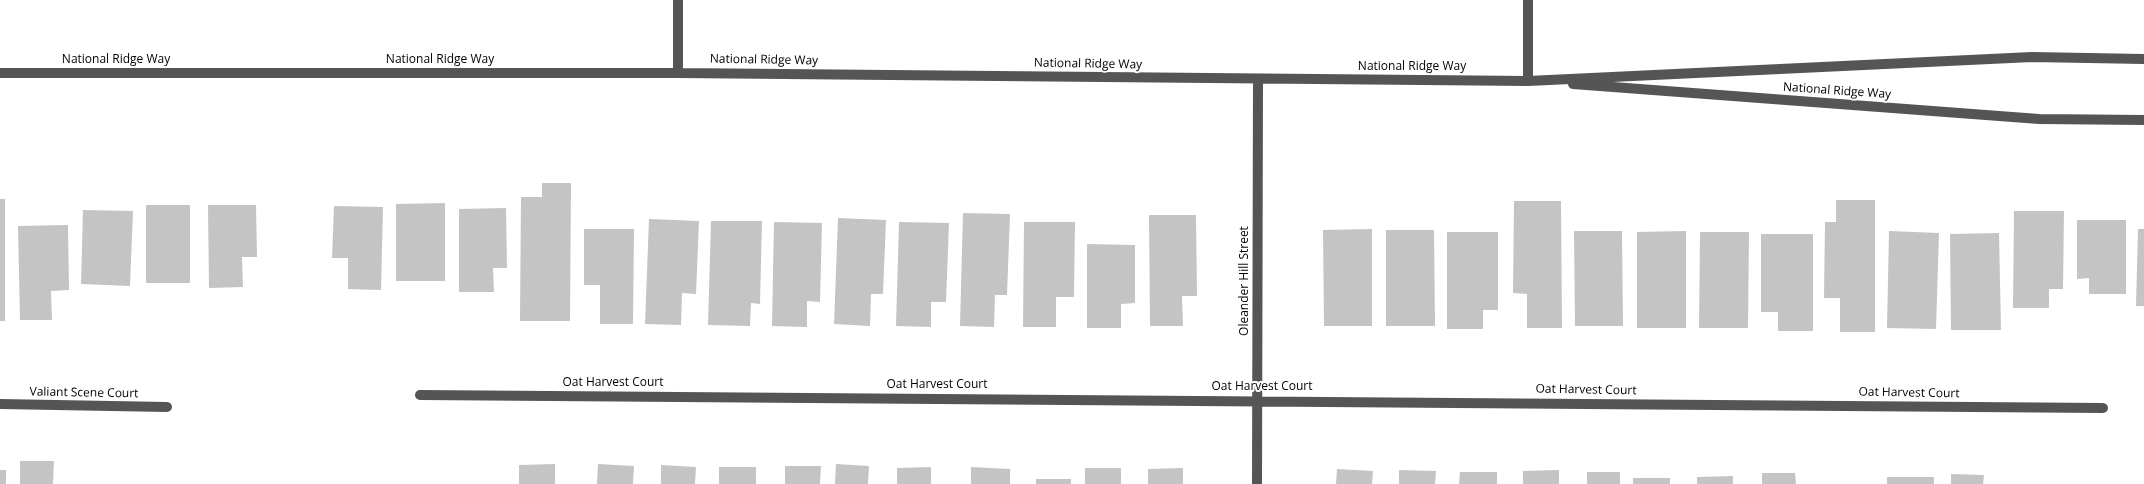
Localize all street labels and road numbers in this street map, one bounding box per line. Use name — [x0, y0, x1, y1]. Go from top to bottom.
street label: National Ridge Way — [710, 52, 818, 68]
street label: National Ridge Way — [62, 53, 170, 67]
street label: National Ridge Way — [386, 53, 494, 67]
street label: National Ridge Way — [1034, 56, 1142, 72]
street label: National Ridge Way — [1358, 60, 1466, 74]
street label: National Ridge Way — [1782, 80, 1892, 102]
street label: Oleander Hill Street — [1238, 226, 1252, 336]
street label: Oat Harvest Court — [563, 376, 663, 390]
street label: Oat Harvest Court — [887, 378, 987, 392]
street label: Oat Harvest Court — [1212, 380, 1312, 394]
street label: Oat Harvest Court — [1535, 382, 1637, 398]
street label: Valiant Scene Court — [29, 385, 139, 401]
street label: Oat Harvest Court — [1858, 385, 1960, 401]

